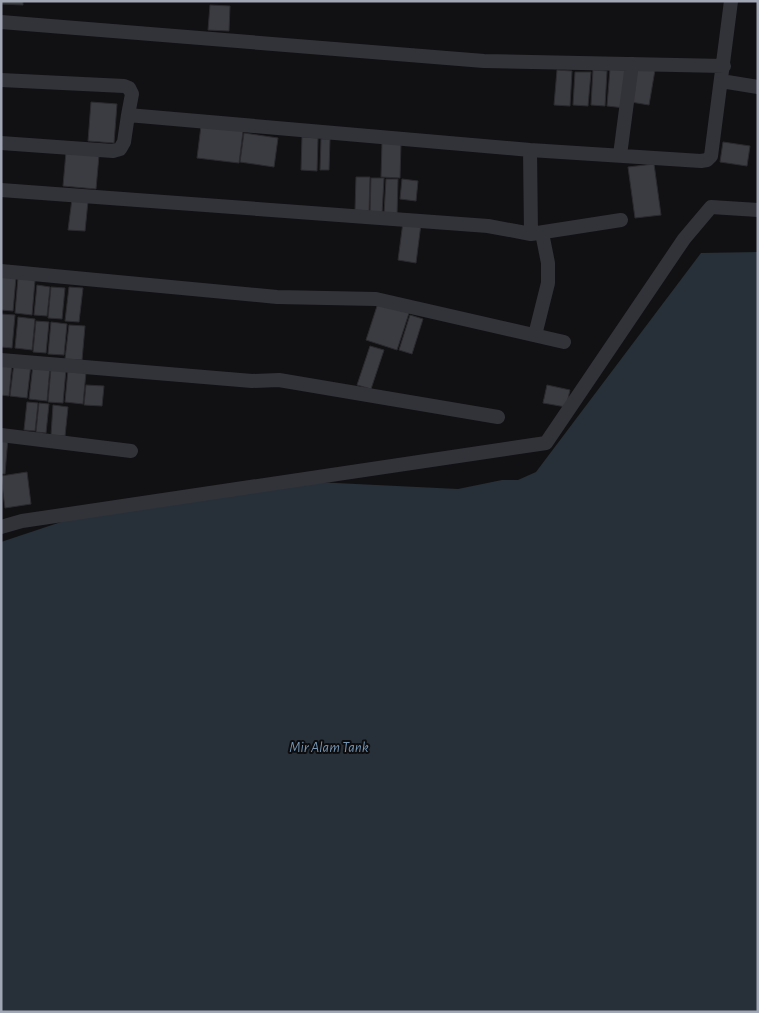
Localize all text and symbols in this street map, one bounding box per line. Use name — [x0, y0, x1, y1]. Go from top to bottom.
water label: Mir Alam Tank — [289, 740, 369, 755]

